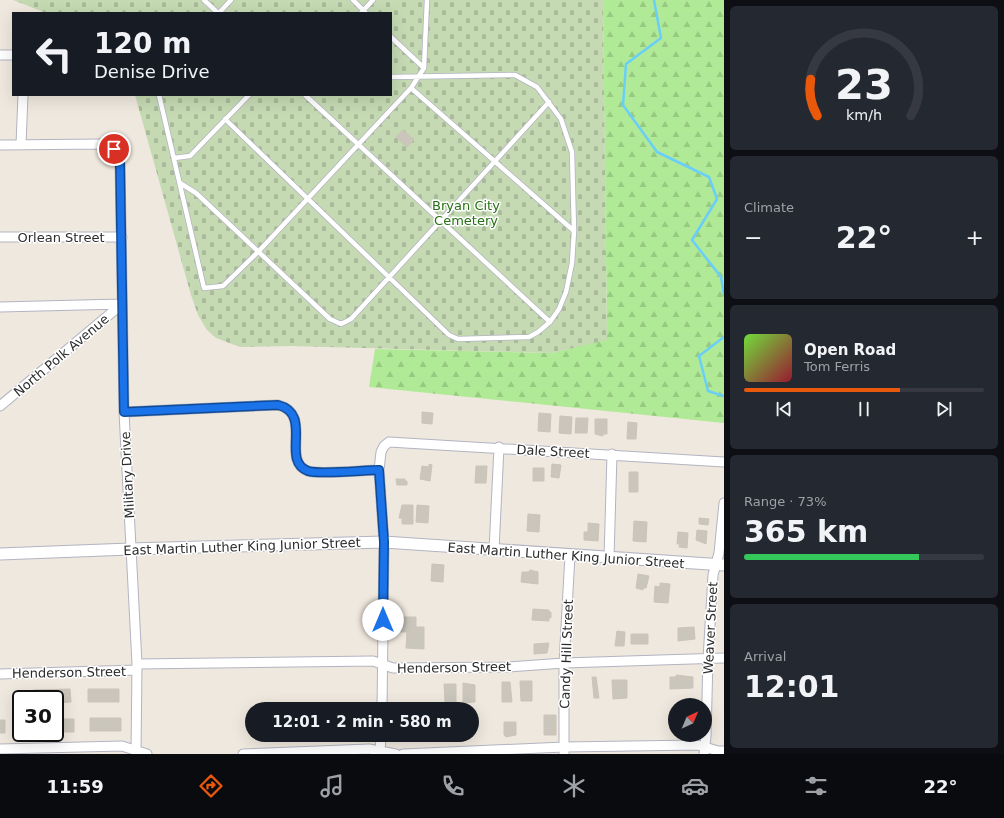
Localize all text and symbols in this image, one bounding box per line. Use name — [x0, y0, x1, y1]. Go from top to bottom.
text: 120 m — [94, 27, 191, 60]
icon: left — [28, 28, 80, 80]
text: 23 — [835, 60, 893, 109]
text: Denise Drive — [94, 61, 210, 82]
text: km/h — [846, 106, 882, 122]
pin — [97, 132, 131, 166]
icon: arrive — [103, 138, 125, 160]
park label: Bryan City Cemetery — [432, 198, 500, 228]
text: Climate — [744, 200, 794, 215]
text: 22° — [836, 220, 892, 255]
text: − — [744, 225, 762, 250]
text: + — [966, 225, 984, 250]
street label: Orlean Street — [17, 230, 105, 245]
street label: North Polk Avenue — [11, 311, 112, 400]
text: Open Road — [804, 341, 896, 359]
text: Tom Ferris — [804, 359, 870, 374]
icon: previous — [773, 398, 795, 420]
icon: pause — [853, 398, 875, 420]
icon: next — [933, 398, 955, 420]
street label: Military Drive — [118, 431, 137, 519]
street label: Dale Street — [516, 442, 590, 461]
text: Range · 73% — [744, 494, 827, 509]
text: 365 km — [744, 514, 868, 549]
street label: East Martin Luther King Junior Street — [123, 535, 361, 558]
street label: East Martin Luther King Junior Street — [447, 540, 685, 571]
street label: Weaver Street — [701, 581, 720, 675]
position arrow — [362, 599, 404, 641]
street label: Candy Hill Street — [557, 599, 576, 709]
text: Arrival — [744, 649, 786, 664]
street label: Henderson Street — [397, 659, 511, 676]
street label: Henderson Street — [12, 664, 126, 681]
text: 12:01 — [744, 669, 840, 704]
speed limit sign: 30 — [12, 690, 64, 742]
north arrow — [668, 698, 712, 742]
map controls — [668, 698, 712, 742]
text: 12:01 · 2 min · 580 m — [272, 713, 452, 731]
icon: directions — [197, 772, 225, 800]
icon: music — [318, 772, 346, 800]
icon: phone — [439, 772, 467, 800]
icon: climate — [560, 772, 588, 800]
icon: car — [681, 772, 709, 800]
icon: filters — [802, 772, 830, 800]
text: 11:59 — [47, 776, 104, 797]
text: 22° — [923, 776, 957, 797]

